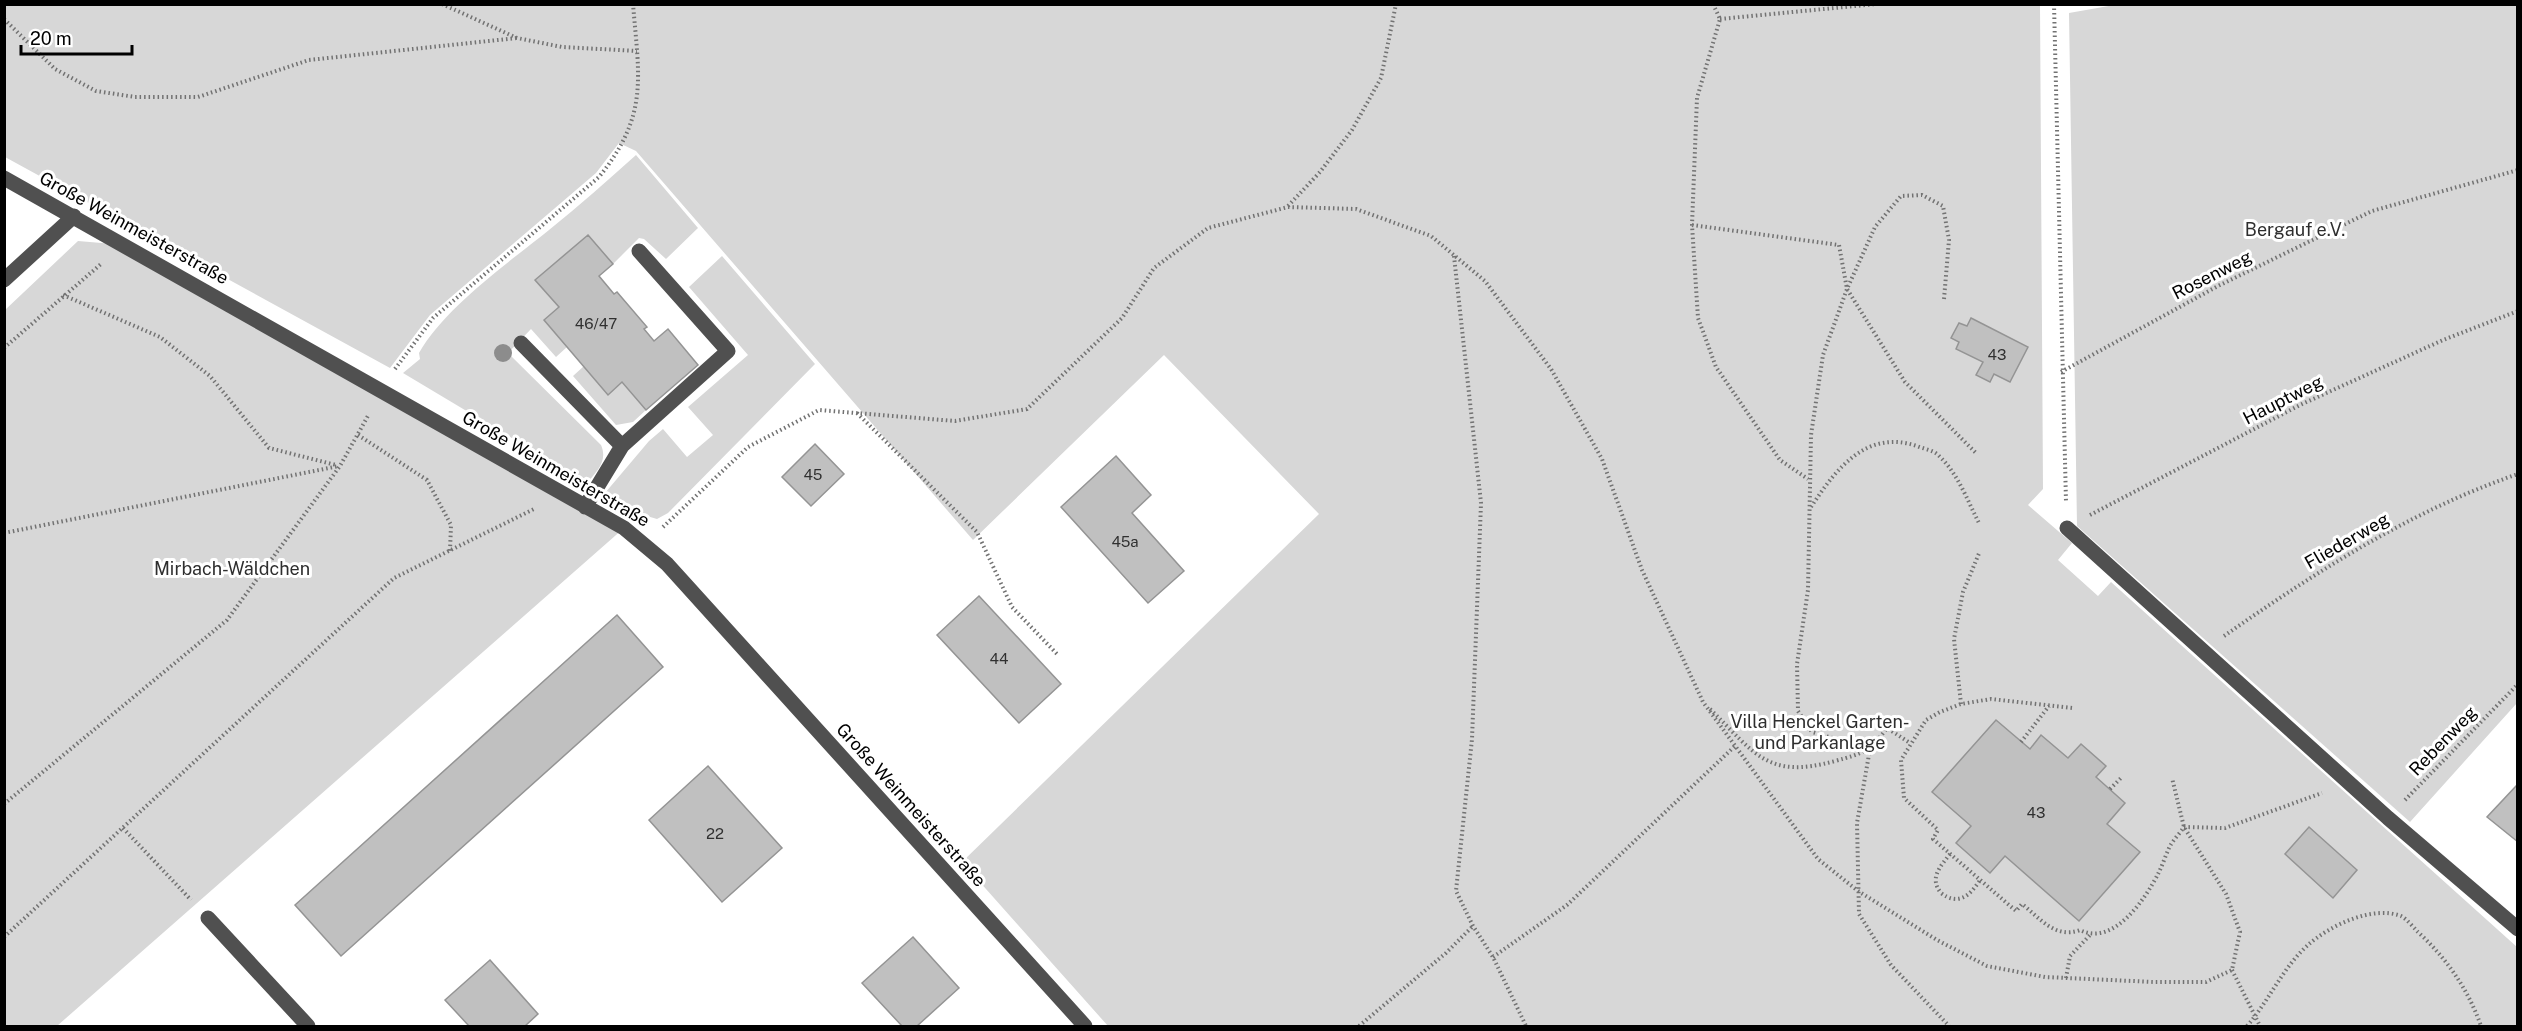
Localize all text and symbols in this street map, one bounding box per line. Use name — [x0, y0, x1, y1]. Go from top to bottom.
scale bar — [21, 18, 132, 56]
text: 20 m — [30, 28, 72, 49]
street label: Große Weinmeisterstraße — [36, 167, 232, 288]
park label: Bergauf e.V. — [2245, 219, 2345, 240]
street label: Rosenweg — [2168, 246, 2255, 304]
house number: 46/47 — [575, 315, 617, 332]
house number: 43 — [1988, 346, 2006, 363]
street label: Hauptweg — [2239, 371, 2326, 429]
street label: Große Weinmeisterstraße — [459, 406, 654, 531]
house number: 45 — [804, 466, 822, 483]
street label: Fliederweg — [2301, 508, 2393, 573]
house number: 45a — [1111, 533, 1139, 550]
park label: Mirbach-Wäldchen — [154, 558, 310, 579]
house number: 44 — [990, 650, 1008, 667]
street label: Rebenweg — [2404, 702, 2481, 780]
park label: Villa Henckel Garten- und Parkanlage — [1730, 711, 1910, 753]
street label: Große Weinmeisterstraße — [832, 719, 990, 891]
house number: 43 — [2027, 804, 2045, 821]
house number: 22 — [706, 825, 724, 842]

